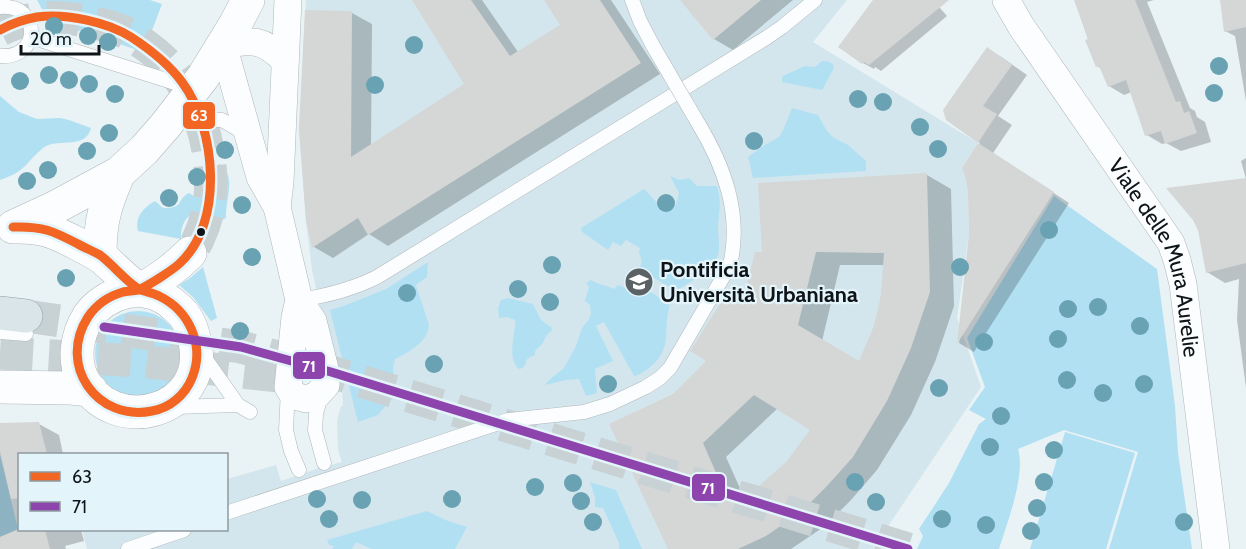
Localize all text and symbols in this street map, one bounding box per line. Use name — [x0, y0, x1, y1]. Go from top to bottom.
scale bar — [21, 18, 99, 56]
text: 20 m — [30, 28, 72, 50]
line badge: 63 — [182, 101, 216, 130]
text: 63 — [190, 106, 208, 125]
street label: Viale delle Mura Aurelie — [1103, 153, 1205, 359]
unlabelled marker — [195, 226, 207, 238]
place label: Pontificia Università Urbaniana — [660, 256, 858, 308]
school or university icon: Pontificia Università Urbaniana — [623, 266, 655, 298]
line badge: 71 — [292, 351, 326, 380]
text: 71 — [302, 357, 316, 376]
legend — [18, 453, 228, 531]
text: 63 — [72, 466, 92, 488]
line badge: 71 — [691, 473, 726, 502]
text: 71 — [701, 479, 715, 498]
text: 71 — [72, 496, 87, 518]

